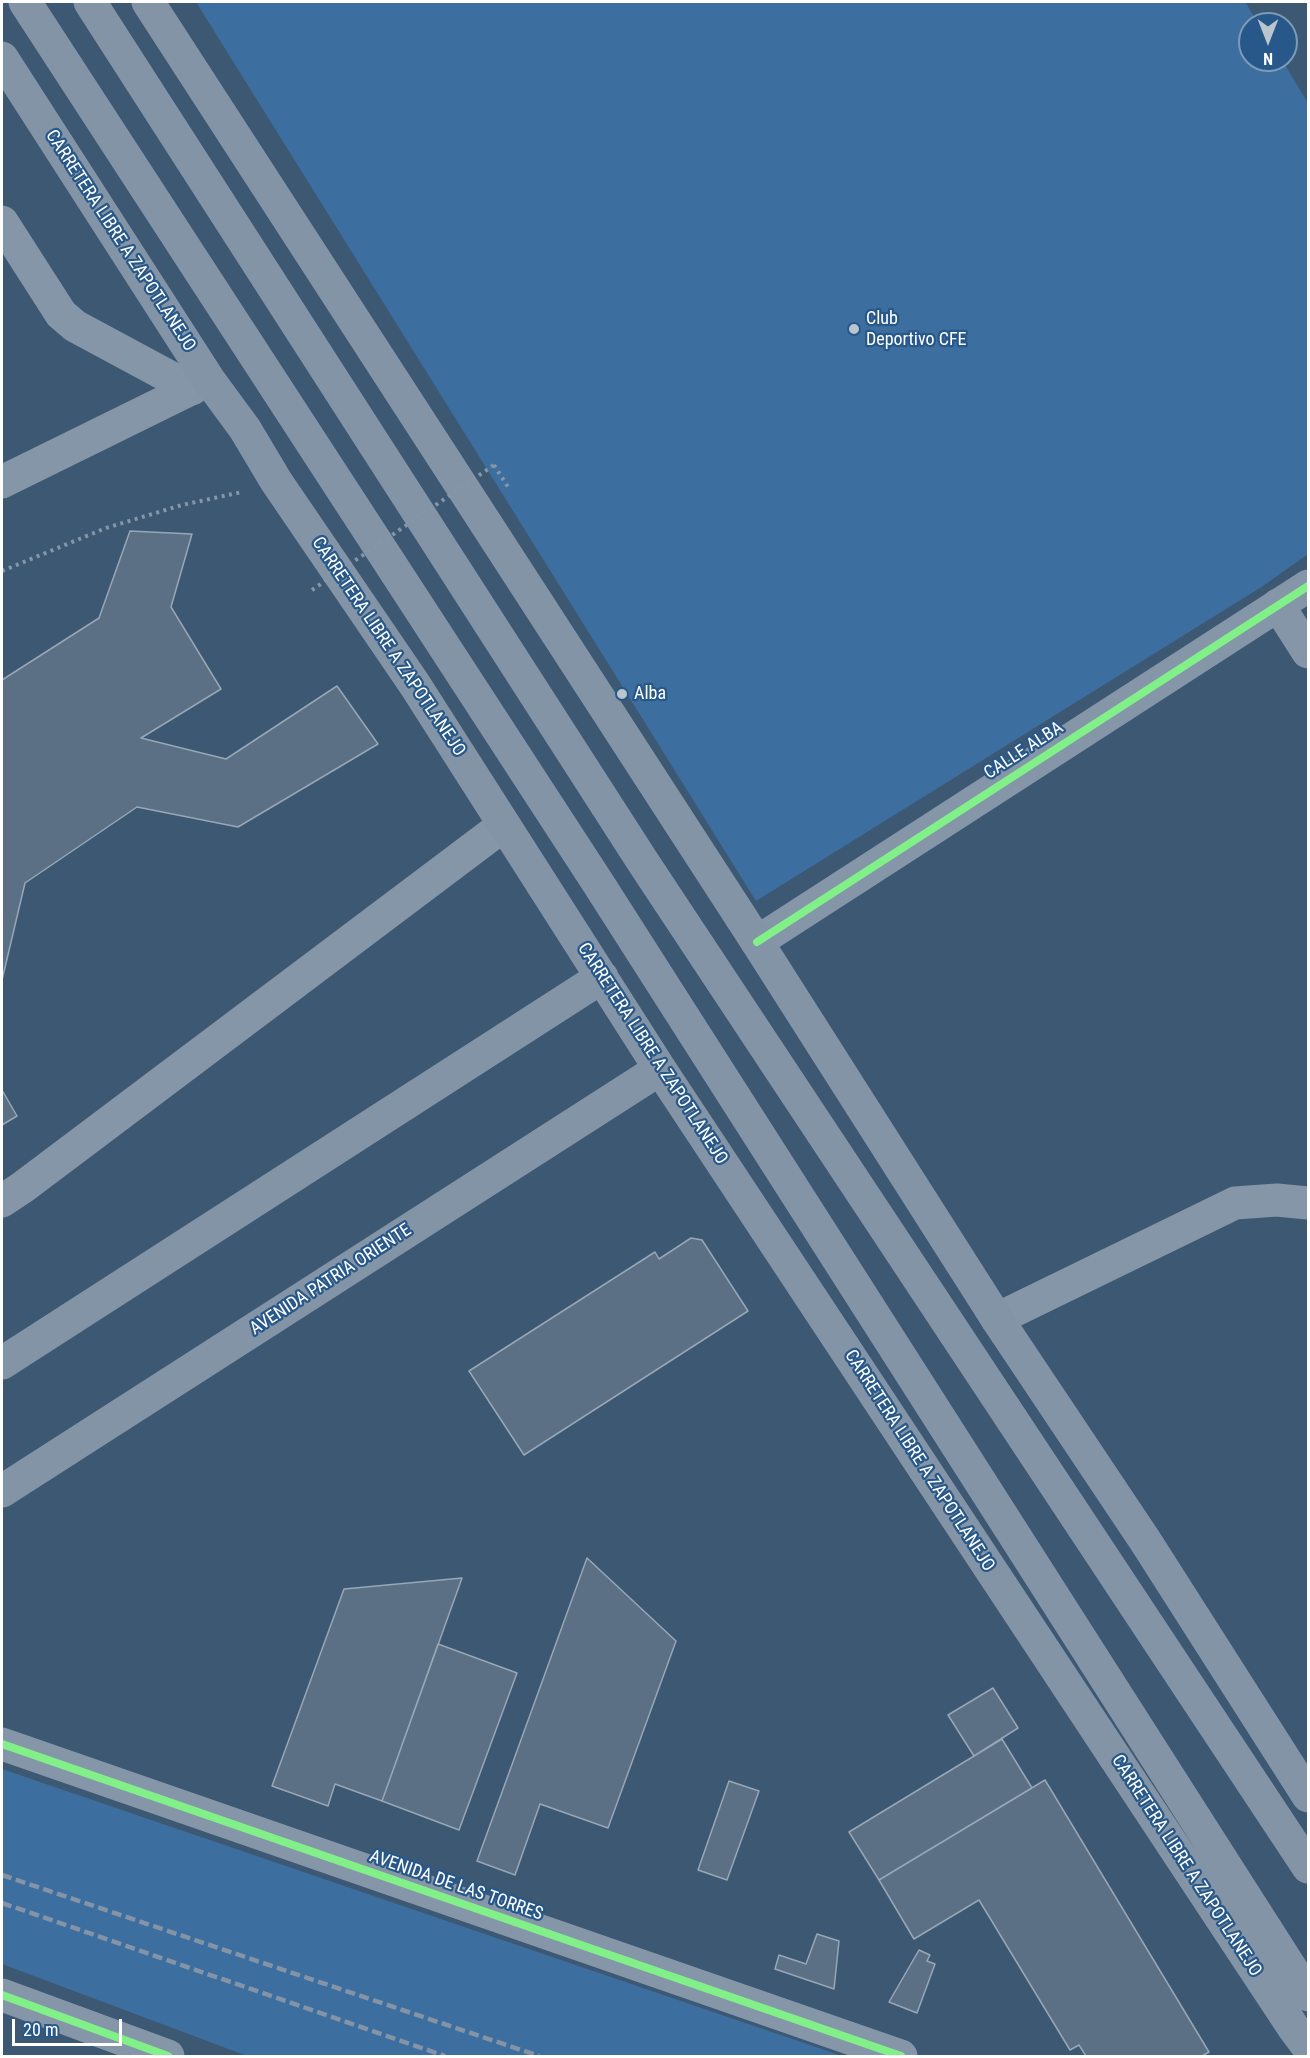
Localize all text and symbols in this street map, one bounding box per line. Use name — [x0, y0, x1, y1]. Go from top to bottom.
north arrow — [1238, 12, 1298, 72]
text: N — [1263, 49, 1273, 68]
street label: CARRETERA LIBRE A ZAPOTLANEJO — [40, 126, 200, 356]
place label: Club Deportivo CFE — [866, 308, 967, 350]
marker: Club Deportivo CFE — [847, 322, 861, 336]
street label: CARRETERA LIBRE A ZAPOTLANEJO — [306, 533, 470, 761]
place label: Alba — [634, 683, 666, 705]
marker: Alba — [615, 687, 629, 701]
street label: CALLE ALBA — [980, 717, 1068, 785]
street label: CARRETERA LIBRE A ZAPOTLANEJO — [572, 939, 732, 1169]
street label: AVENIDA PATRIA ORIENTE — [246, 1220, 416, 1340]
street label: CARRETERA LIBRE A ZAPOTLANEJO — [839, 1346, 999, 1576]
street label: CARRETERA LIBRE A ZAPOTLANEJO — [1106, 1751, 1266, 1981]
street label: AVENIDA DE LAS TORRES — [366, 1846, 546, 1926]
scale bar — [15, 2007, 124, 2045]
text: 20 m — [23, 2019, 58, 2040]

